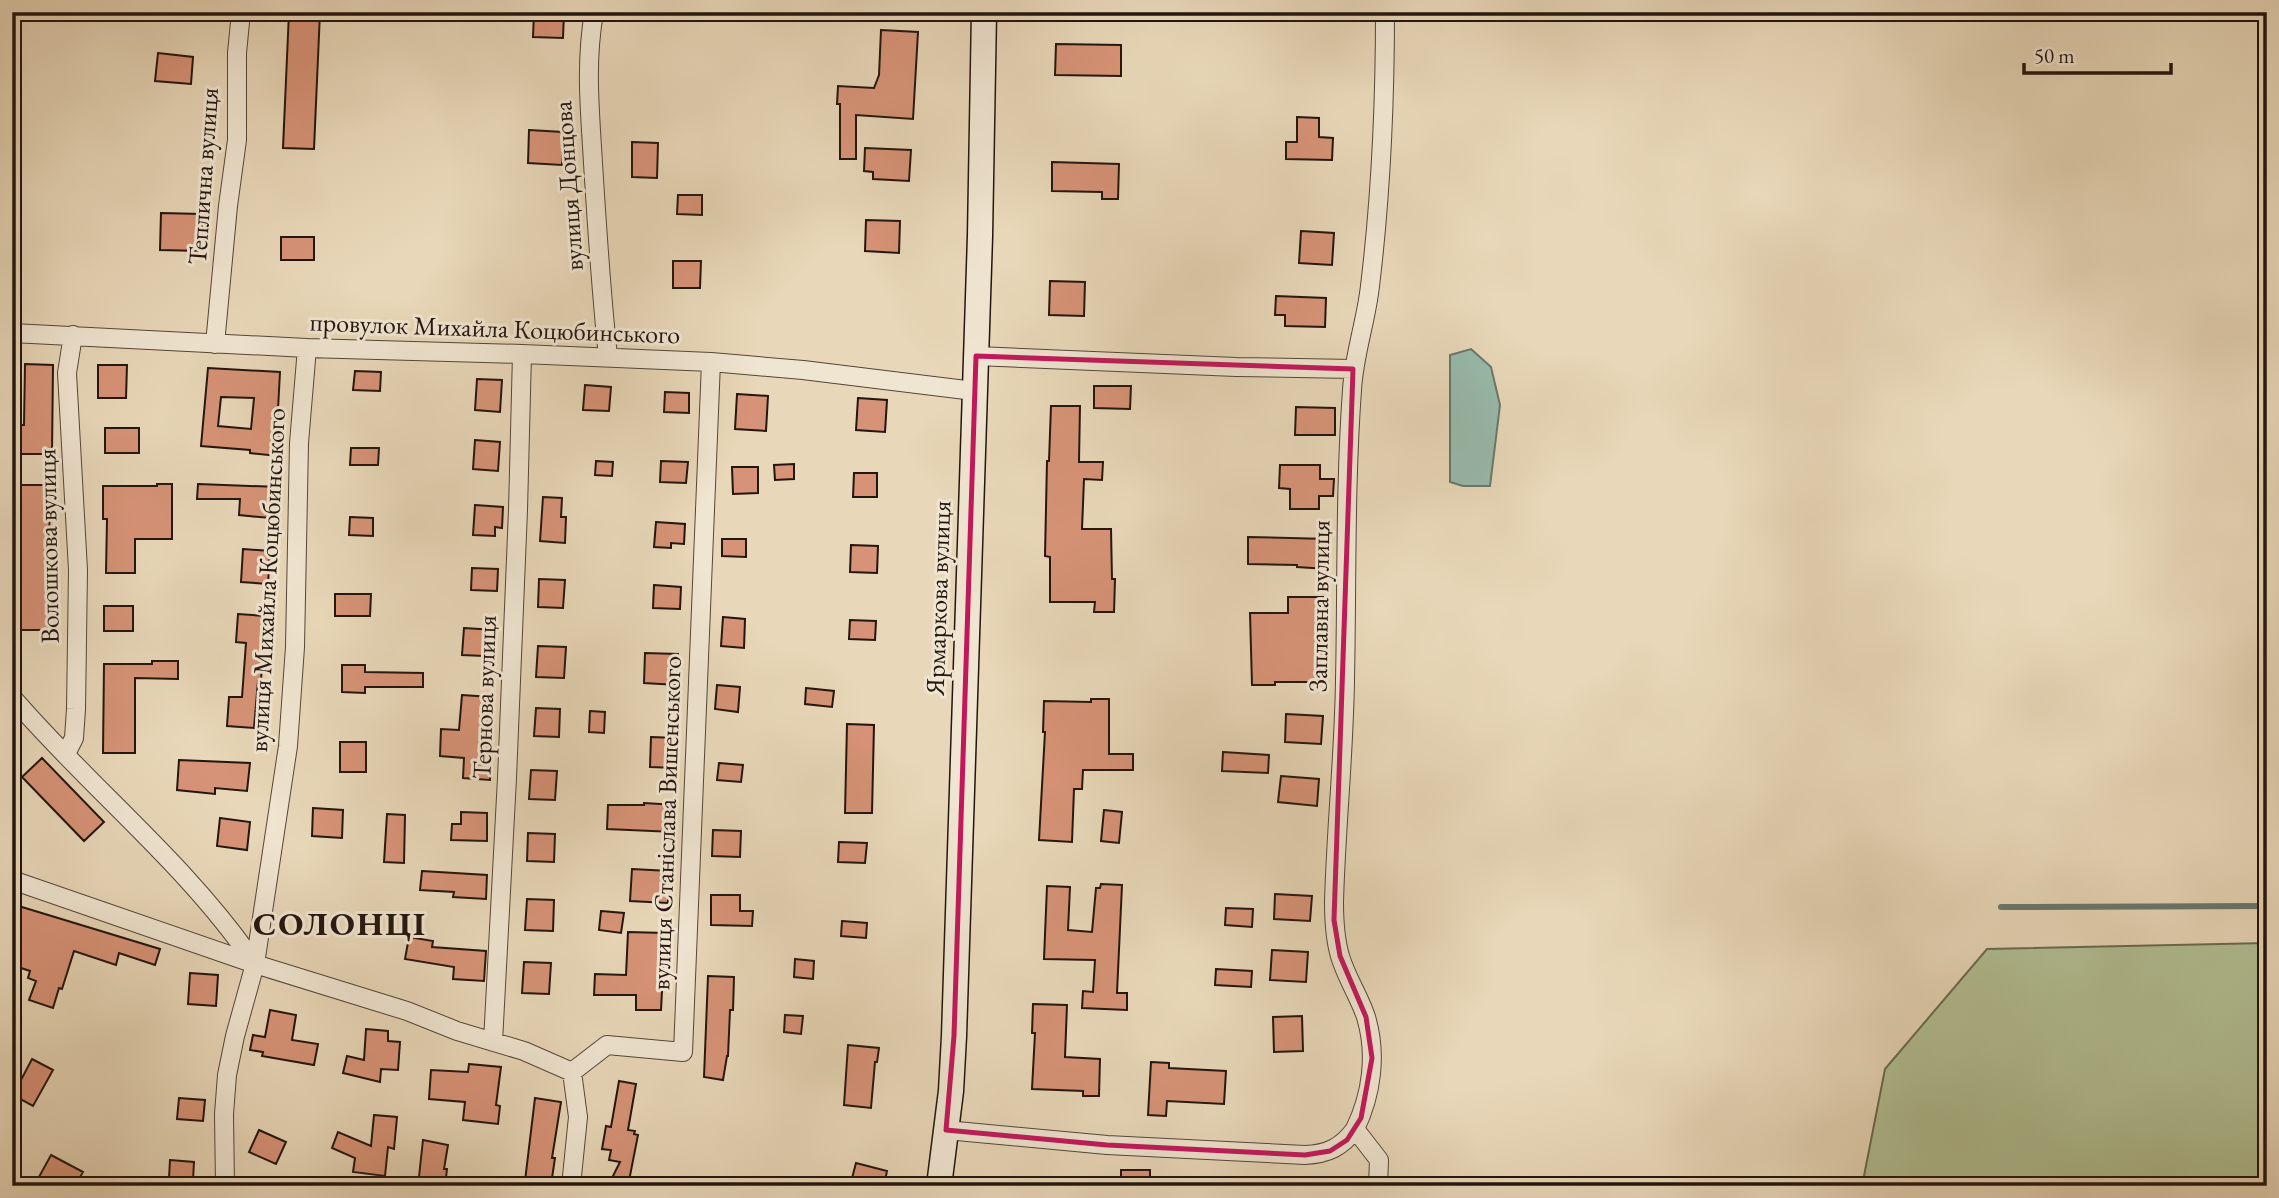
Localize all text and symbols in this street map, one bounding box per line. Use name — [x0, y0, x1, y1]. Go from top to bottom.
scale bar — [2024, 32, 2170, 76]
text: 50 m — [2034, 42, 2075, 69]
street label: Теплична вулиця — [180, 86, 226, 266]
street label: вулиця Донцова — [545, 99, 591, 272]
street label: провулок Михайла Коцюбинського — [309, 305, 681, 351]
street label: вулиця Михайла Коцюбинського — [241, 407, 293, 753]
street label: Волошкова вулиця — [29, 448, 67, 644]
street label: Ярмаркова вулиця — [918, 500, 958, 697]
street label: Заплавна вулиця — [1300, 520, 1338, 692]
street label: Тернова вулиця — [464, 614, 504, 780]
street label: вулиця Станіслава Вишенського — [643, 655, 689, 991]
district label: СОЛОНЦІ — [253, 902, 427, 945]

